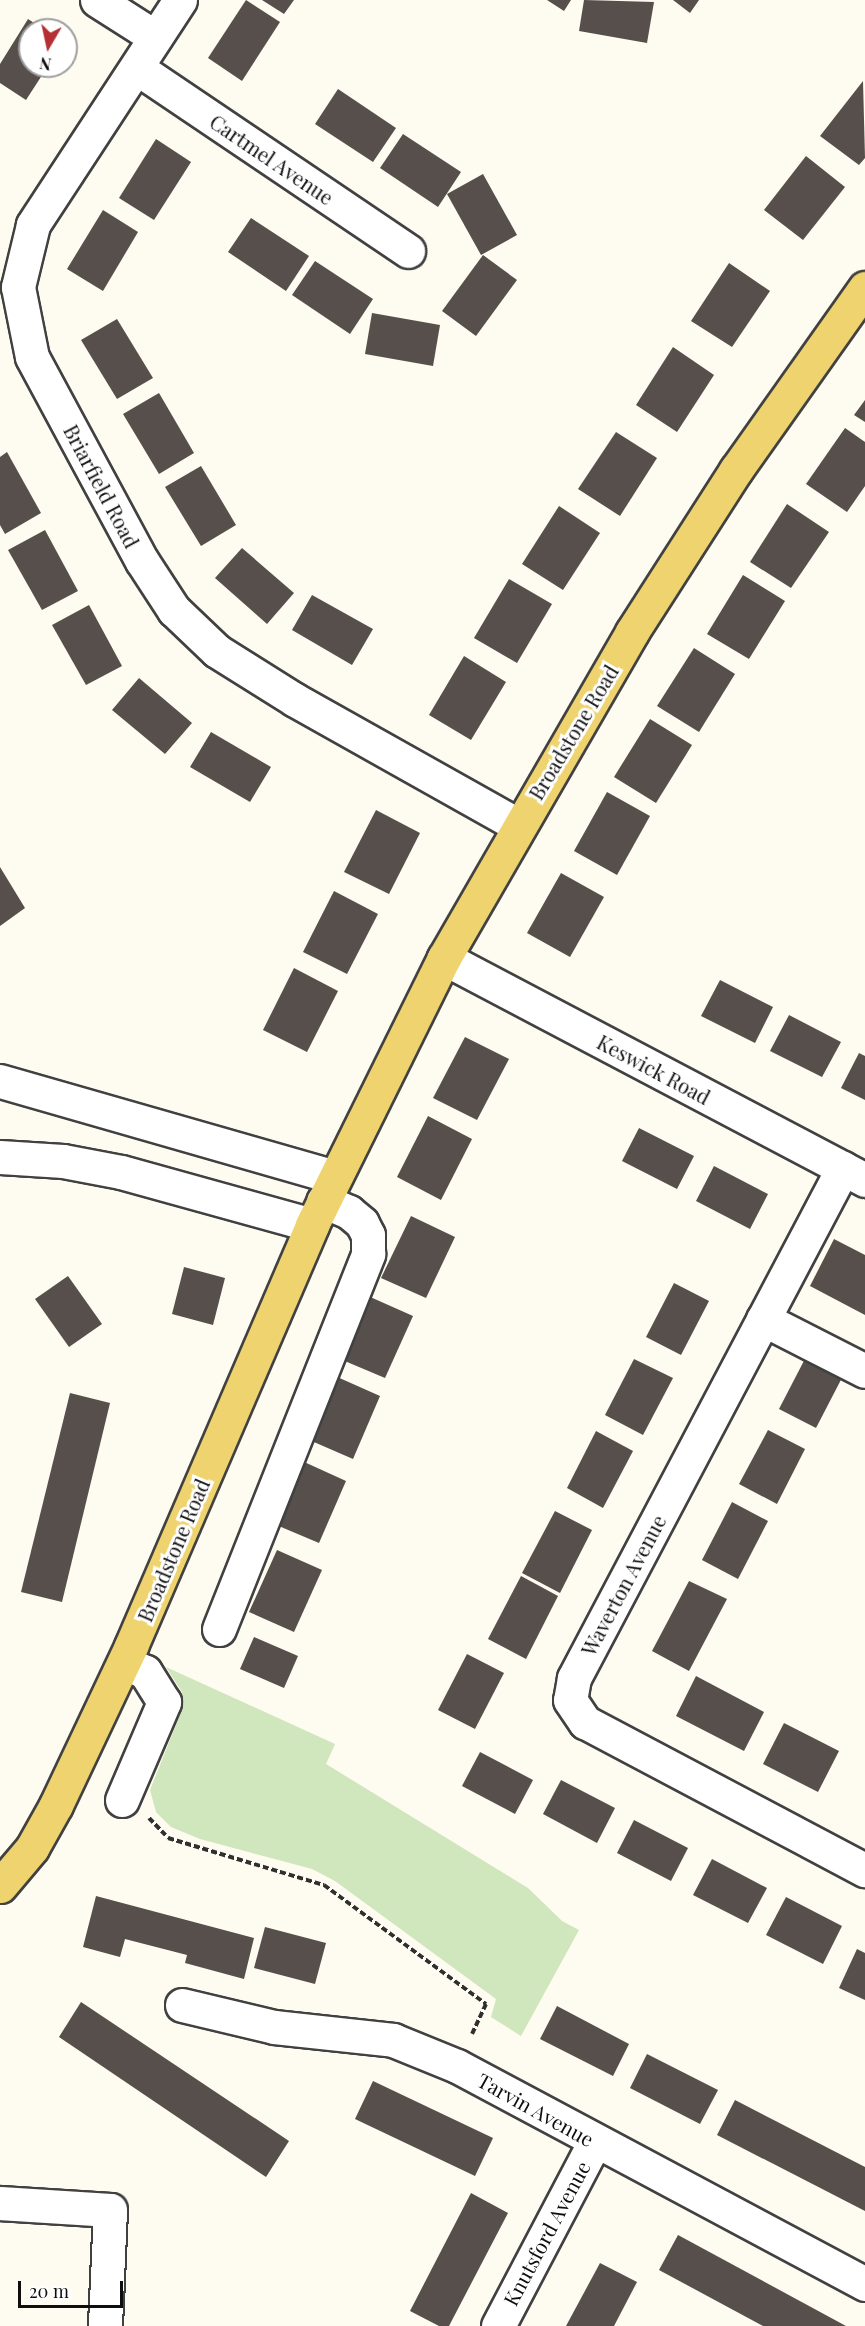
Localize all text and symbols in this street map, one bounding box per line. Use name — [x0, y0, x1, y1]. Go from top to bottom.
north arrow — [18, 18, 78, 78]
text: N — [38, 53, 53, 76]
street label: Cartmel Avenue — [205, 109, 339, 209]
street label: Briarfield Road — [59, 420, 145, 552]
street label: Broadstone Road — [523, 660, 623, 804]
street label: Keswick Road — [593, 1029, 715, 1109]
street label: Broadstone Road — [132, 1475, 214, 1625]
street label: Waverton Avenue — [576, 1510, 670, 1660]
street label: Tarvin Avenue — [474, 2067, 598, 2151]
street label: Knutsford Avenue — [498, 2156, 594, 2310]
scale bar — [21, 2269, 126, 2307]
text: 20 m — [29, 2279, 69, 2303]

